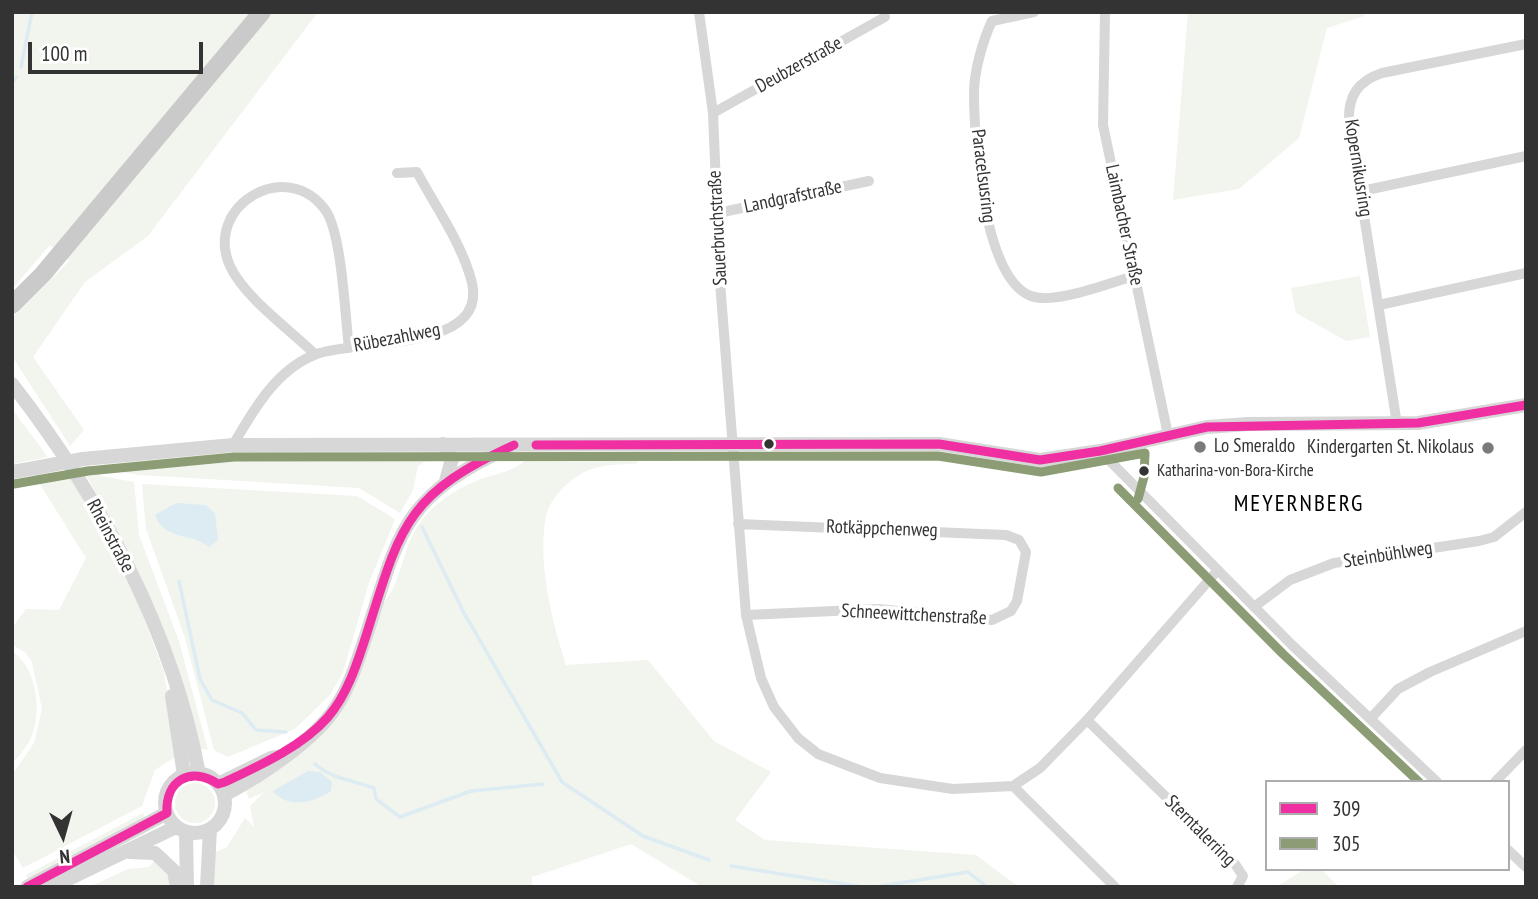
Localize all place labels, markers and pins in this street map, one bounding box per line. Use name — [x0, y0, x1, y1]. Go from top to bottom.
place label: Lo Smeraldo — [1214, 436, 1295, 458]
unlabelled marker — [762, 437, 776, 451]
place label: Kindergarten St. Nikolaus — [1307, 437, 1474, 459]
marker: Lo Smeraldo — [1192, 439, 1208, 455]
marker: Kindergarten St. Nikolaus — [1480, 440, 1496, 456]
place label: Katharina-von-Bora-Kirche — [1157, 461, 1314, 481]
marker: Katharina-von-Bora-Kirche — [1137, 464, 1151, 478]

